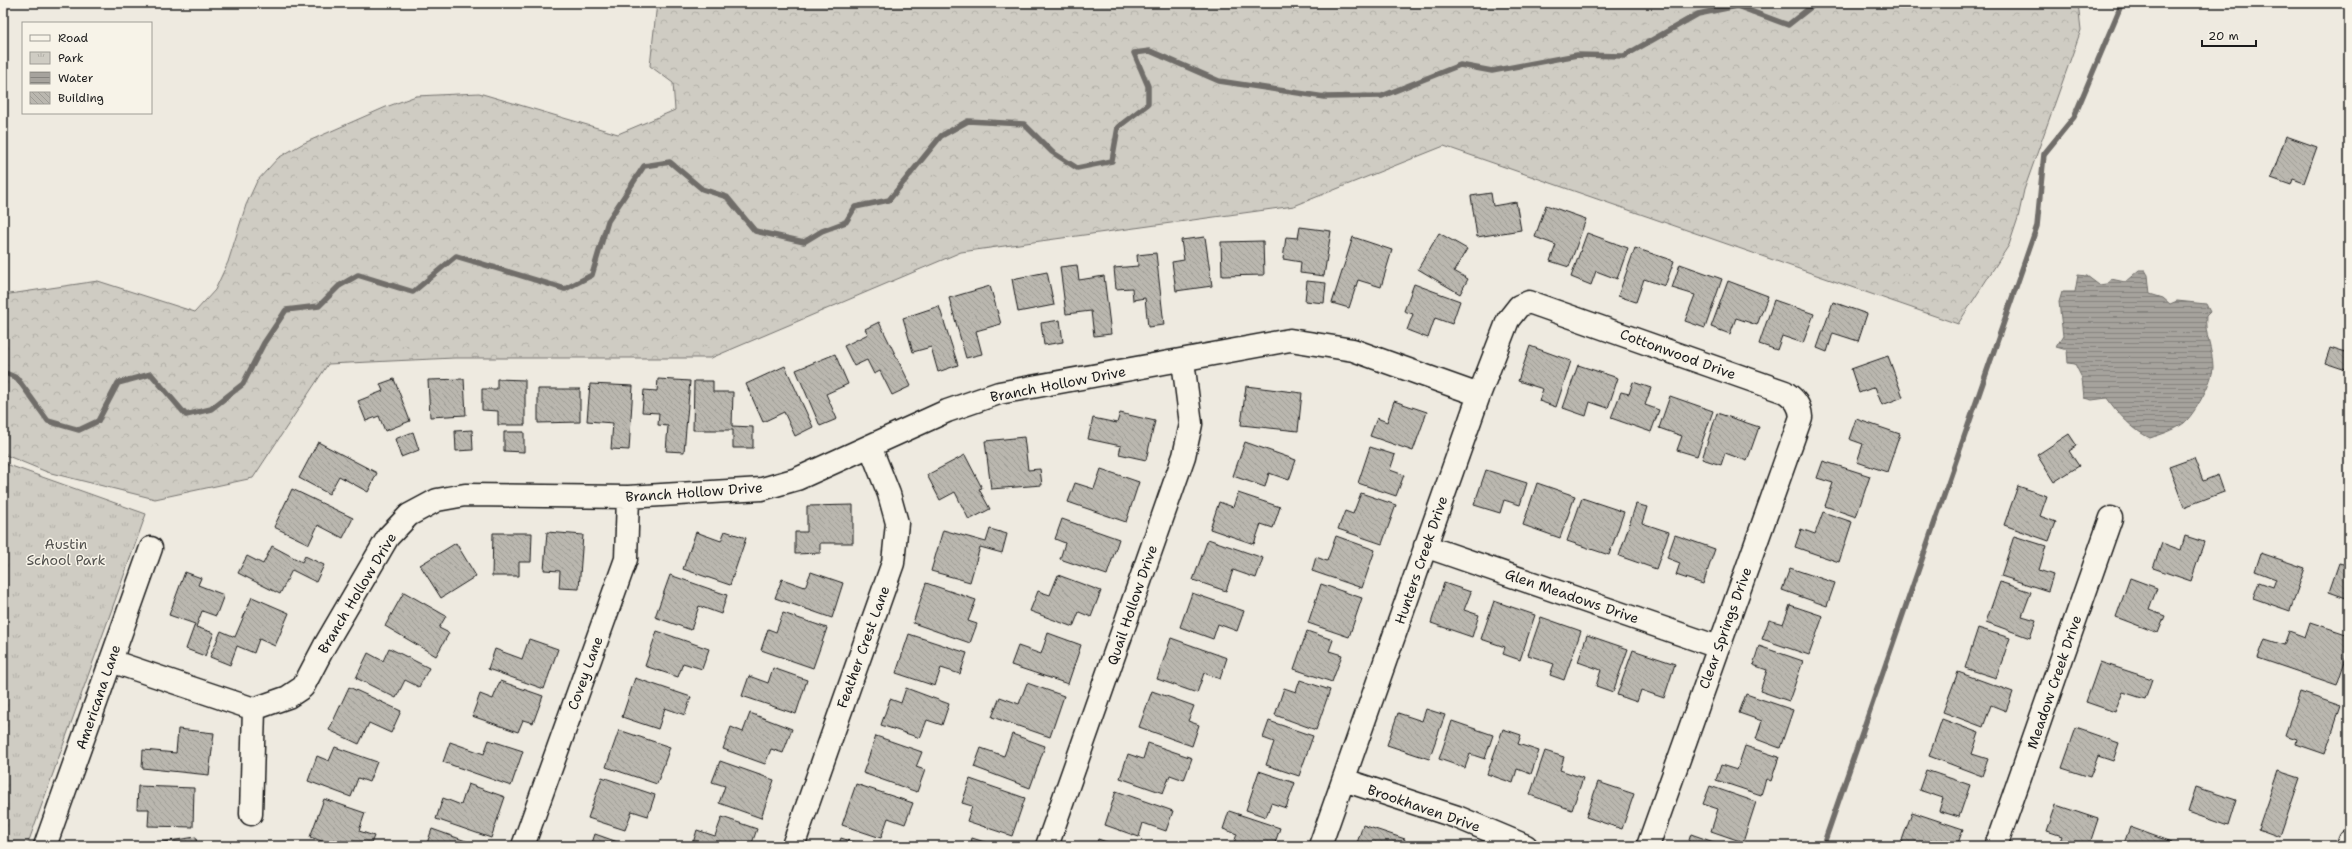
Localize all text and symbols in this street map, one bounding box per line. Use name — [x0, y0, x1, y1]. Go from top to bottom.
legend — [22, 22, 152, 114]
scale bar — [2202, 22, 2256, 48]
text: 20 m — [2208, 28, 2239, 44]
text: Road — [58, 30, 89, 46]
text: Park — [58, 50, 84, 66]
text: Water — [58, 70, 94, 86]
text: Building — [58, 90, 104, 106]
street label: Cottonwood Drive — [1618, 325, 1738, 383]
street label: Branch Hollow Drive — [989, 362, 1127, 406]
street label: Branch Hollow Drive — [625, 478, 763, 506]
street label: Hunters Creek Drive — [1391, 493, 1451, 626]
street label: Branch Hollow Drive — [314, 529, 400, 657]
park label: Austin School Park — [27, 535, 105, 569]
street label: Quail Hollow Drive — [1103, 542, 1161, 667]
street label: Glen Meadows Drive — [1503, 565, 1641, 627]
street label: Clear Springs Drive — [1695, 565, 1755, 691]
street label: Feather Crest Lane — [833, 583, 894, 711]
street label: Meadow Creek Drive — [2023, 613, 2085, 751]
street label: Covey Lane — [563, 634, 607, 712]
street label: Americana Lane — [72, 642, 124, 752]
street label: Brookhaven Drive — [1365, 780, 1483, 836]

